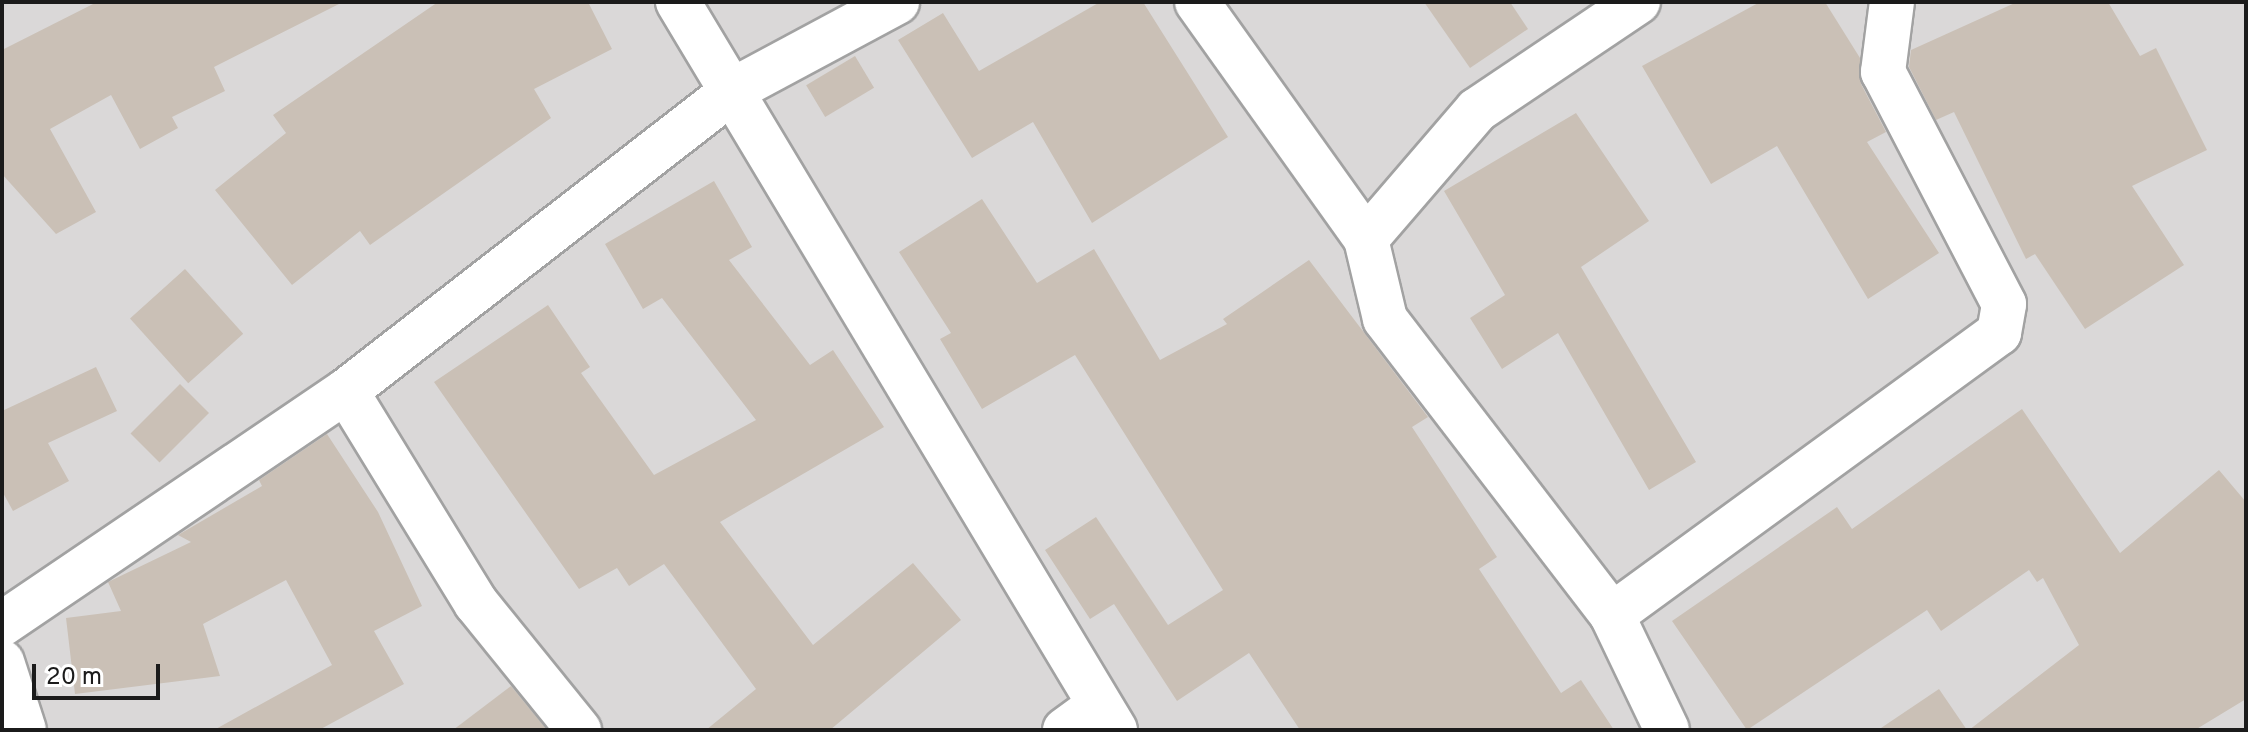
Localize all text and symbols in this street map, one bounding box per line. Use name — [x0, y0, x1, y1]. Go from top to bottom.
scale bar — [36, 648, 164, 698]
text: 20 m — [46, 663, 102, 693]

